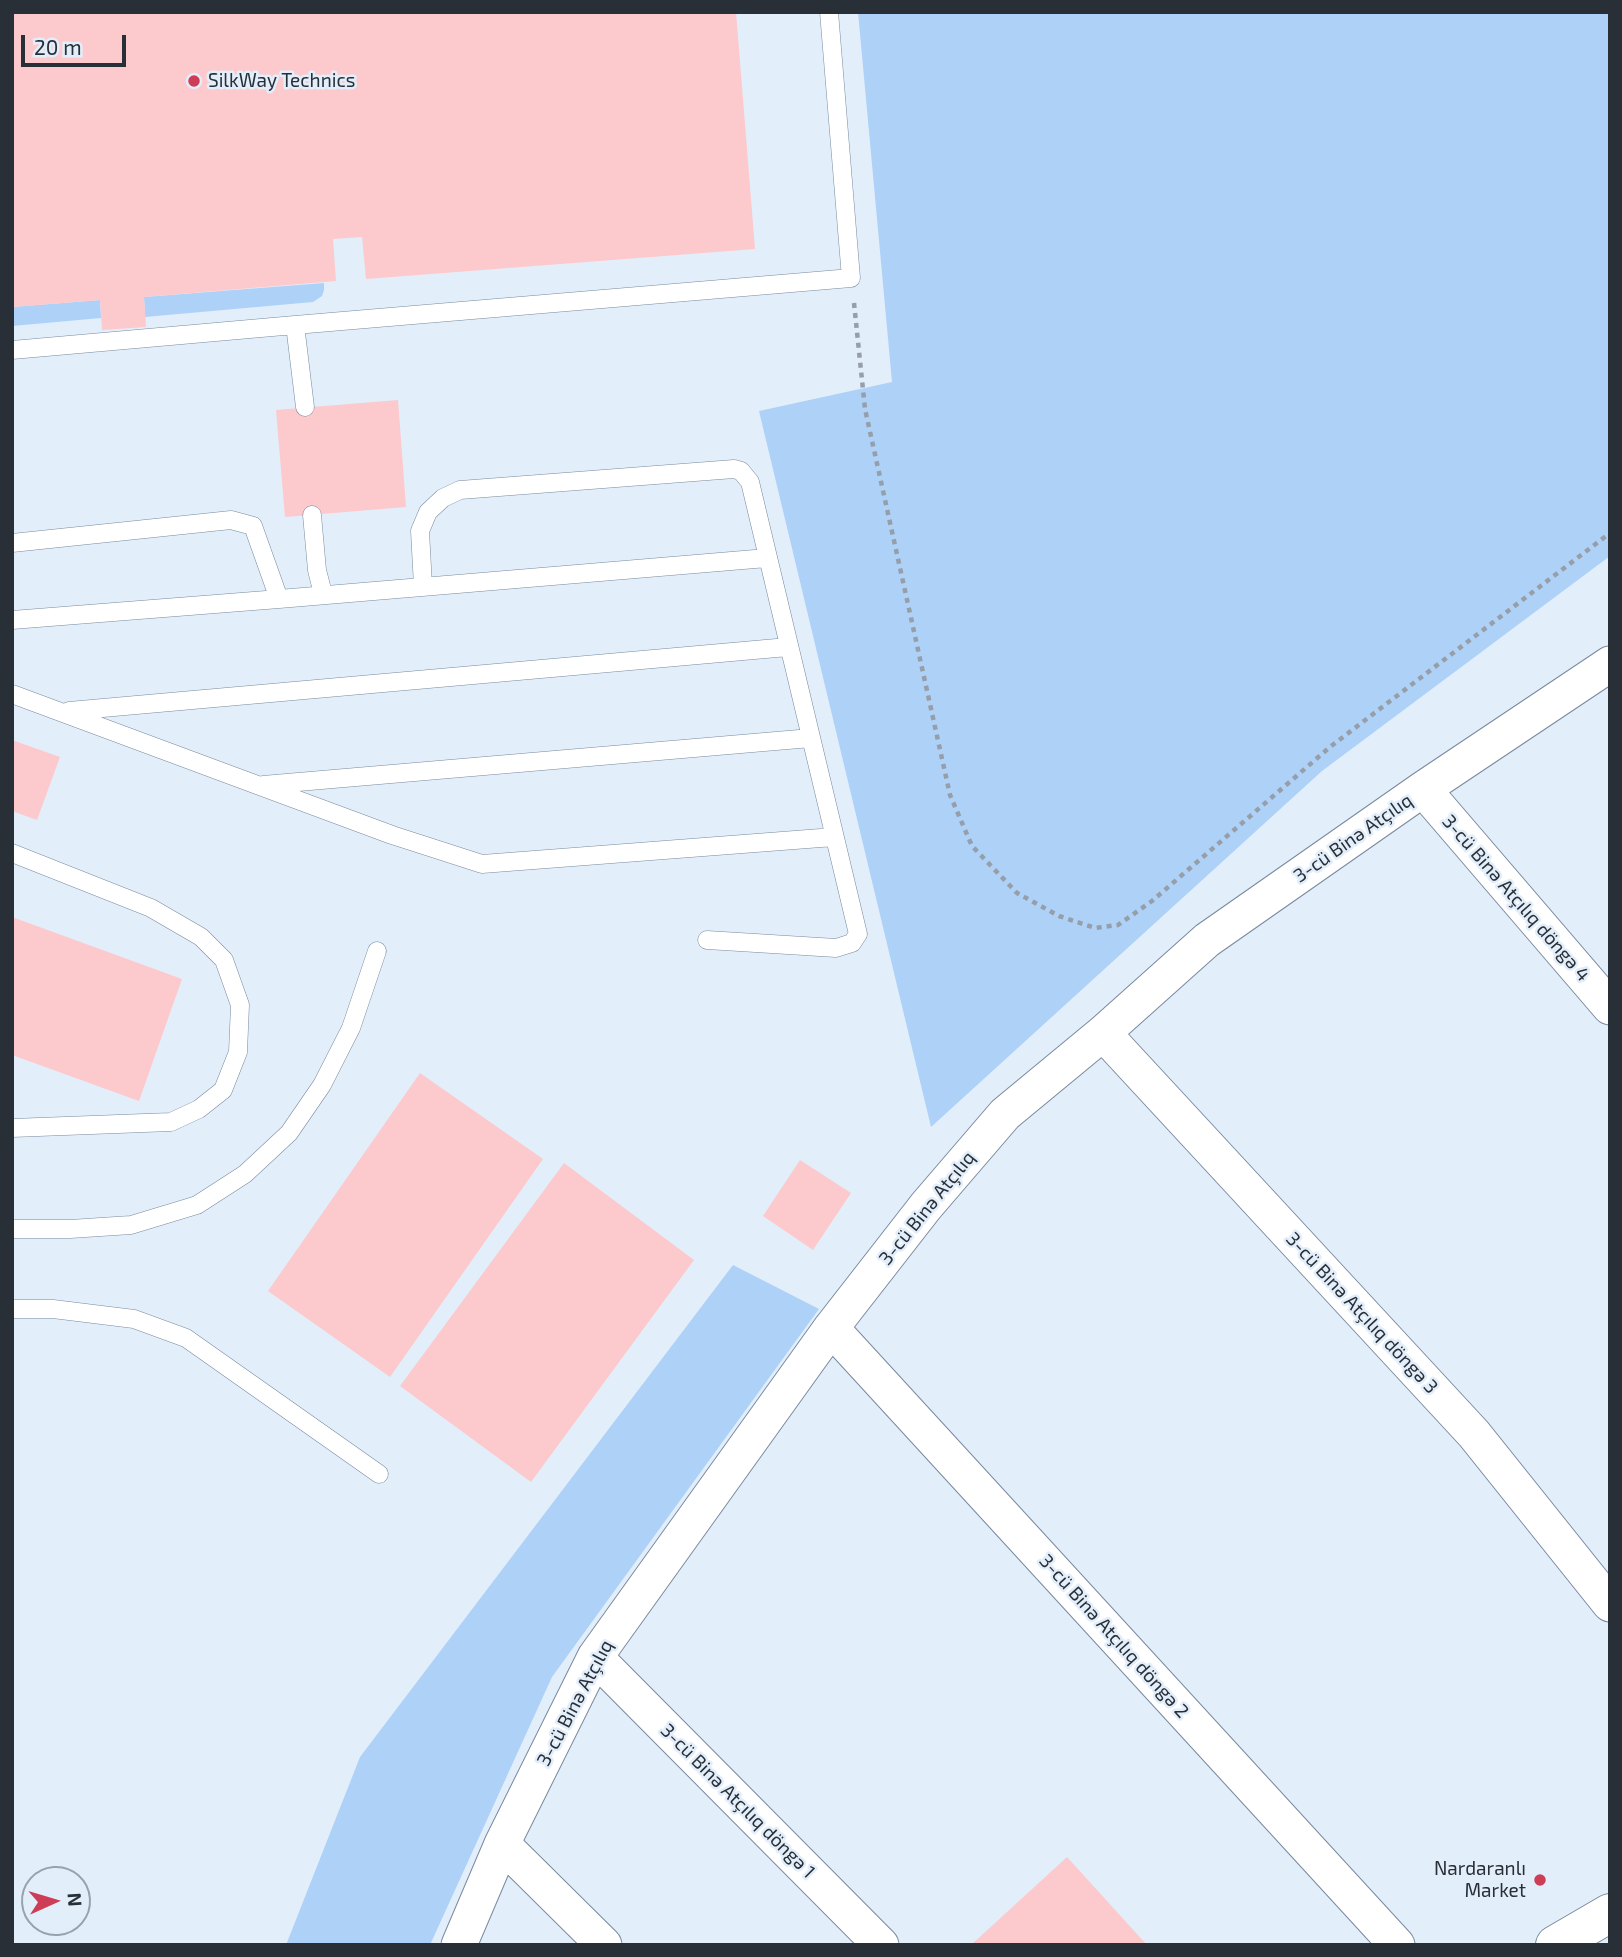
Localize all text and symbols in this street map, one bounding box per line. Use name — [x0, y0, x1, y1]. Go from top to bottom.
scale bar — [24, 21, 130, 65]
text: 20 m — [34, 34, 82, 59]
place label: SilkWay Technics — [208, 70, 355, 92]
marker: SilkWay Technics — [186, 73, 202, 89]
street label: 3-cü Binə Atçılıq — [1289, 789, 1417, 887]
street label: 3-cü Binə Atçılıq döngə 4 — [1437, 810, 1595, 986]
street label: 3-cü Binə Atçılıq — [874, 1147, 980, 1269]
street label: 3-cü Binə Atçılıq döngə 3 — [1281, 1228, 1443, 1398]
street label: 3-cü Binə Atçılıq döngə 2 — [1035, 1550, 1193, 1722]
street label: 3-cü Binə Atçılıq — [532, 1636, 618, 1770]
street label: 3-cü Binə Atçılıq döngə 1 — [656, 1719, 820, 1883]
place label: Nardaranlı Market — [1434, 1858, 1526, 1902]
north arrow — [21, 1866, 91, 1936]
marker: Nardaranlı Market — [1532, 1872, 1548, 1888]
text: N — [64, 1892, 87, 1907]

